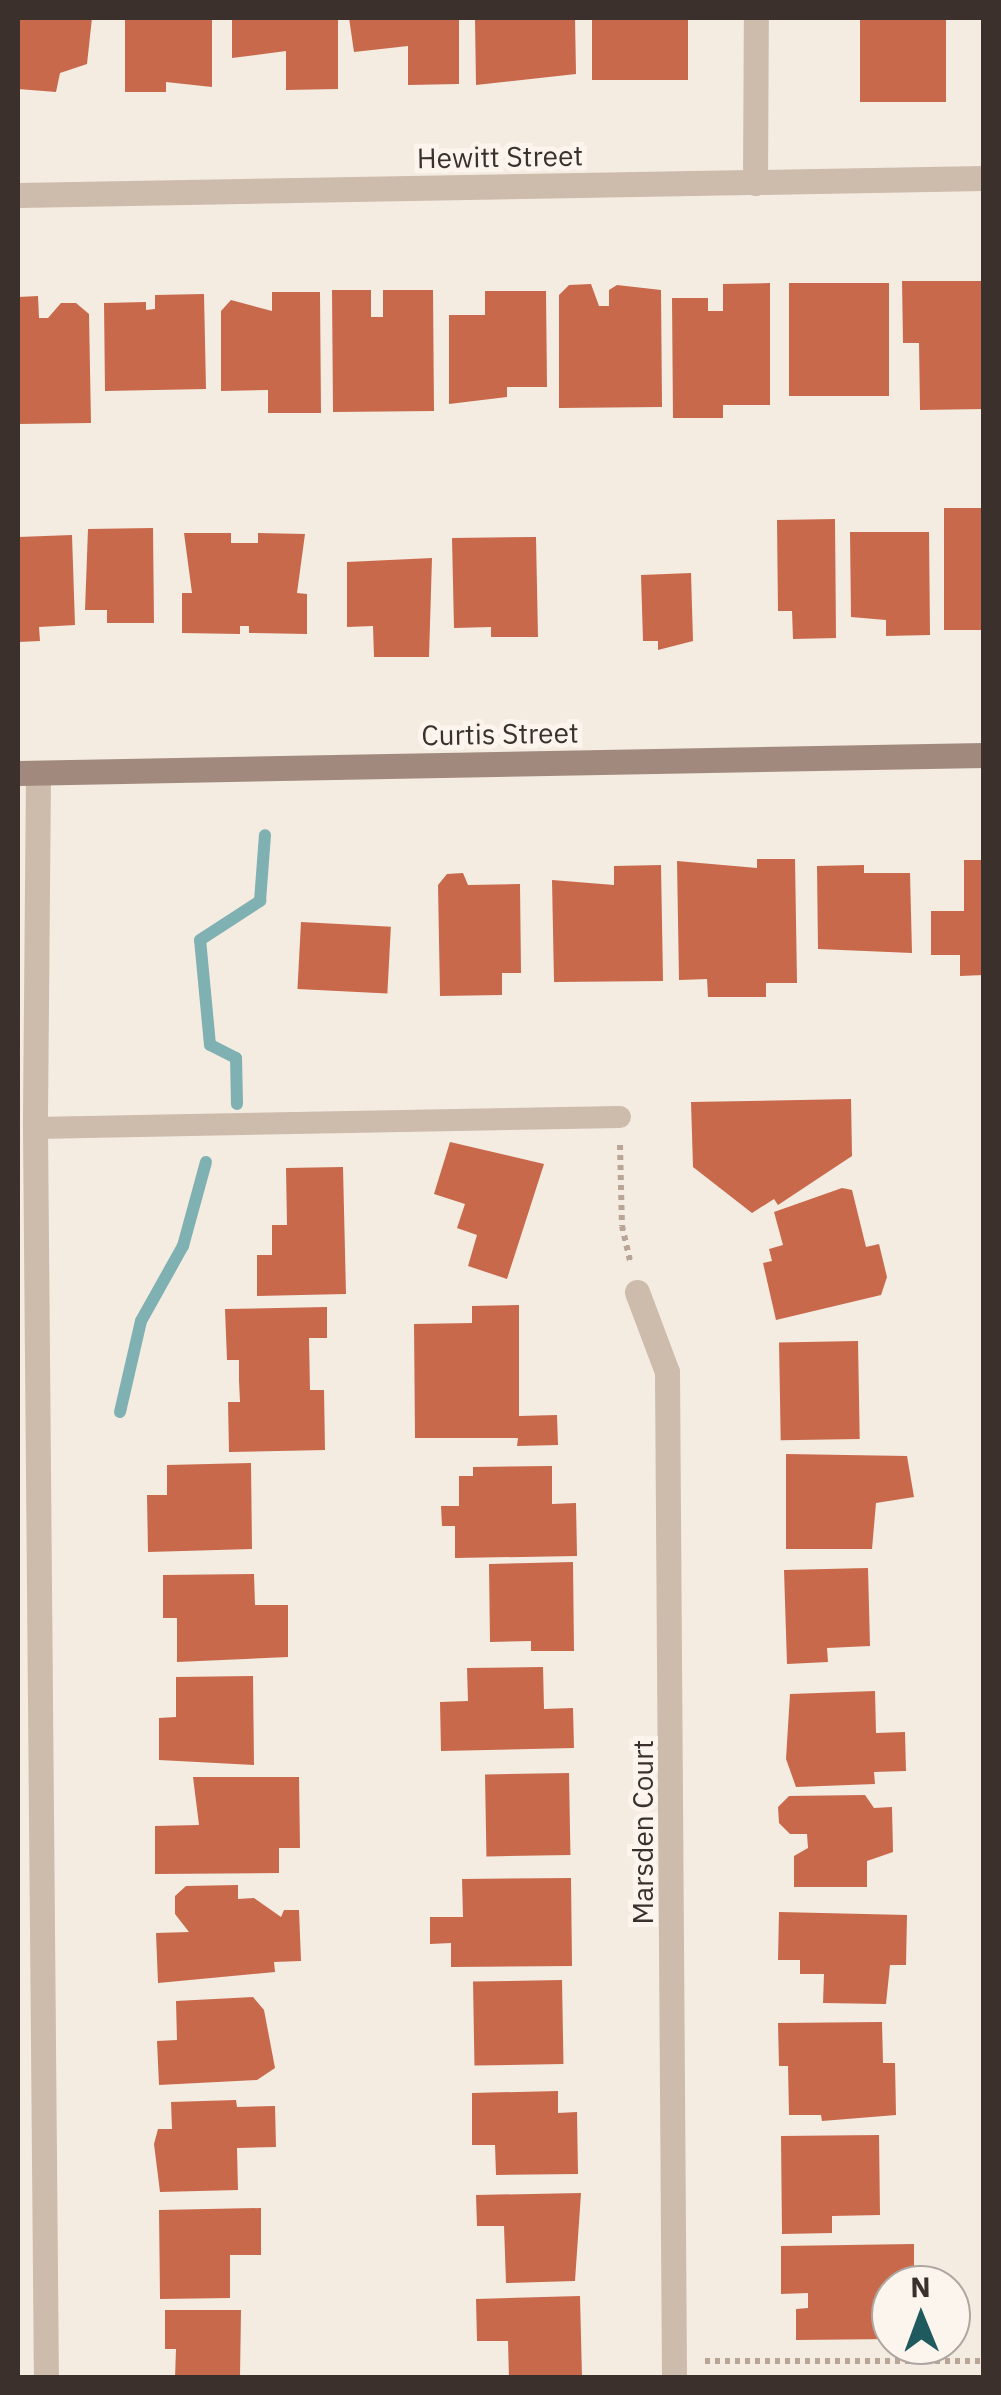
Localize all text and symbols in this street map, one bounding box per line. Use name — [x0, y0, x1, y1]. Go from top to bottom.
street label: Hewitt Street — [417, 139, 583, 175]
street label: Curtis Street — [421, 716, 579, 752]
street label: Marsden Court — [626, 1740, 660, 1924]
north arrow — [871, 2265, 971, 2365]
text: N — [910, 2268, 931, 2305]

